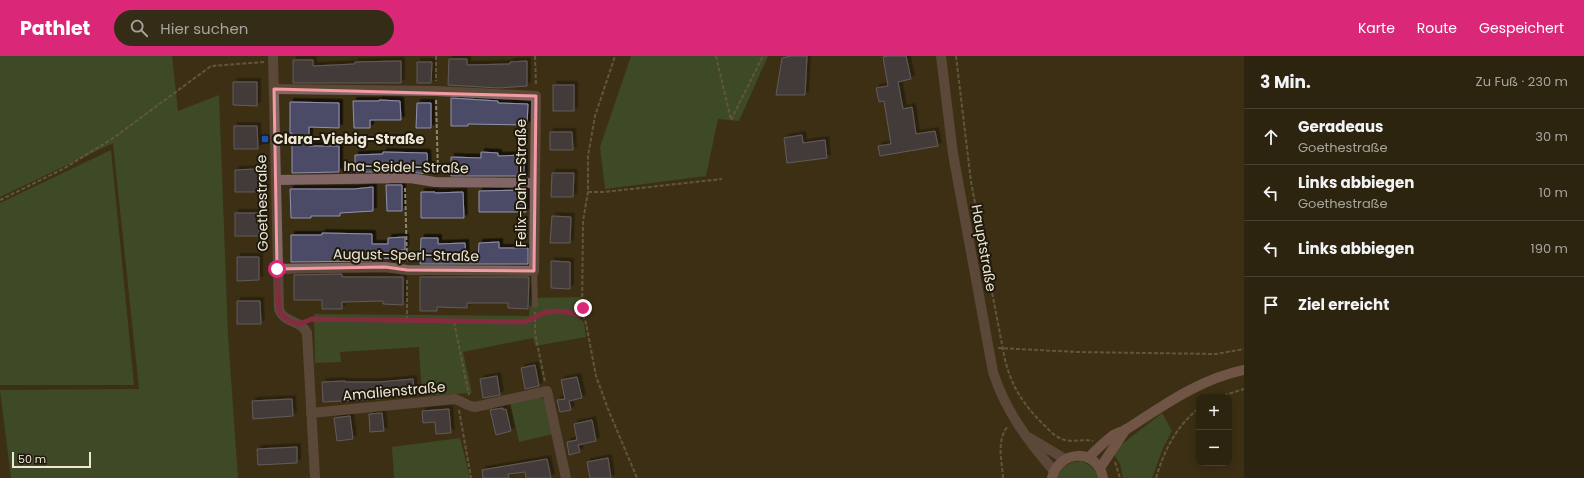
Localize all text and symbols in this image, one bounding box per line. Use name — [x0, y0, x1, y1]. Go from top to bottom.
search box — [114, 10, 394, 46]
text: Pathlet — [20, 15, 90, 42]
icon: search — [128, 17, 150, 39]
text: Hier suchen — [160, 18, 248, 39]
text: Karte — [1358, 18, 1395, 38]
text: Route — [1417, 18, 1457, 38]
text: Gespeichert — [1479, 18, 1564, 38]
text: 3 Min. — [1260, 70, 1311, 94]
text: Zu Fuß · 230 m — [1476, 72, 1568, 91]
text: Geradeaus — [1298, 116, 1383, 137]
street label: Felix-Dahn-Straße — [511, 119, 531, 247]
icon: ahead — [1260, 126, 1282, 148]
text: 30 m — [1535, 127, 1568, 146]
place label: Clara-Viebig-Straße — [273, 129, 425, 149]
marker: Clara-Viebig-Straße — [260, 134, 270, 144]
text: Goethestraße — [1298, 138, 1388, 157]
street label: Goethestraße — [251, 154, 273, 251]
street label: Ina-Seidel-Straße — [343, 156, 469, 178]
text: Links abbiegen — [1298, 172, 1414, 193]
icon: left — [1260, 182, 1282, 204]
text: 10 m — [1539, 183, 1568, 202]
text: Goethestraße — [1298, 194, 1388, 213]
street label: Hauptstraße — [967, 203, 1002, 293]
icon: left — [1260, 238, 1282, 260]
text: Links abbiegen — [1298, 238, 1414, 259]
text: 190 m — [1531, 239, 1568, 258]
street label: August-Sperl-Straße — [333, 244, 479, 266]
route start — [268, 260, 286, 278]
icon: arrive — [1260, 294, 1282, 316]
text: Ziel erreicht — [1298, 294, 1389, 315]
route end — [574, 299, 592, 317]
street label: Amalienstraße — [342, 377, 447, 405]
map controls — [1196, 394, 1232, 466]
button: + — [1196, 394, 1232, 430]
button: − — [1196, 430, 1232, 466]
scale bar — [12, 450, 91, 469]
text: 50 m — [18, 451, 46, 467]

